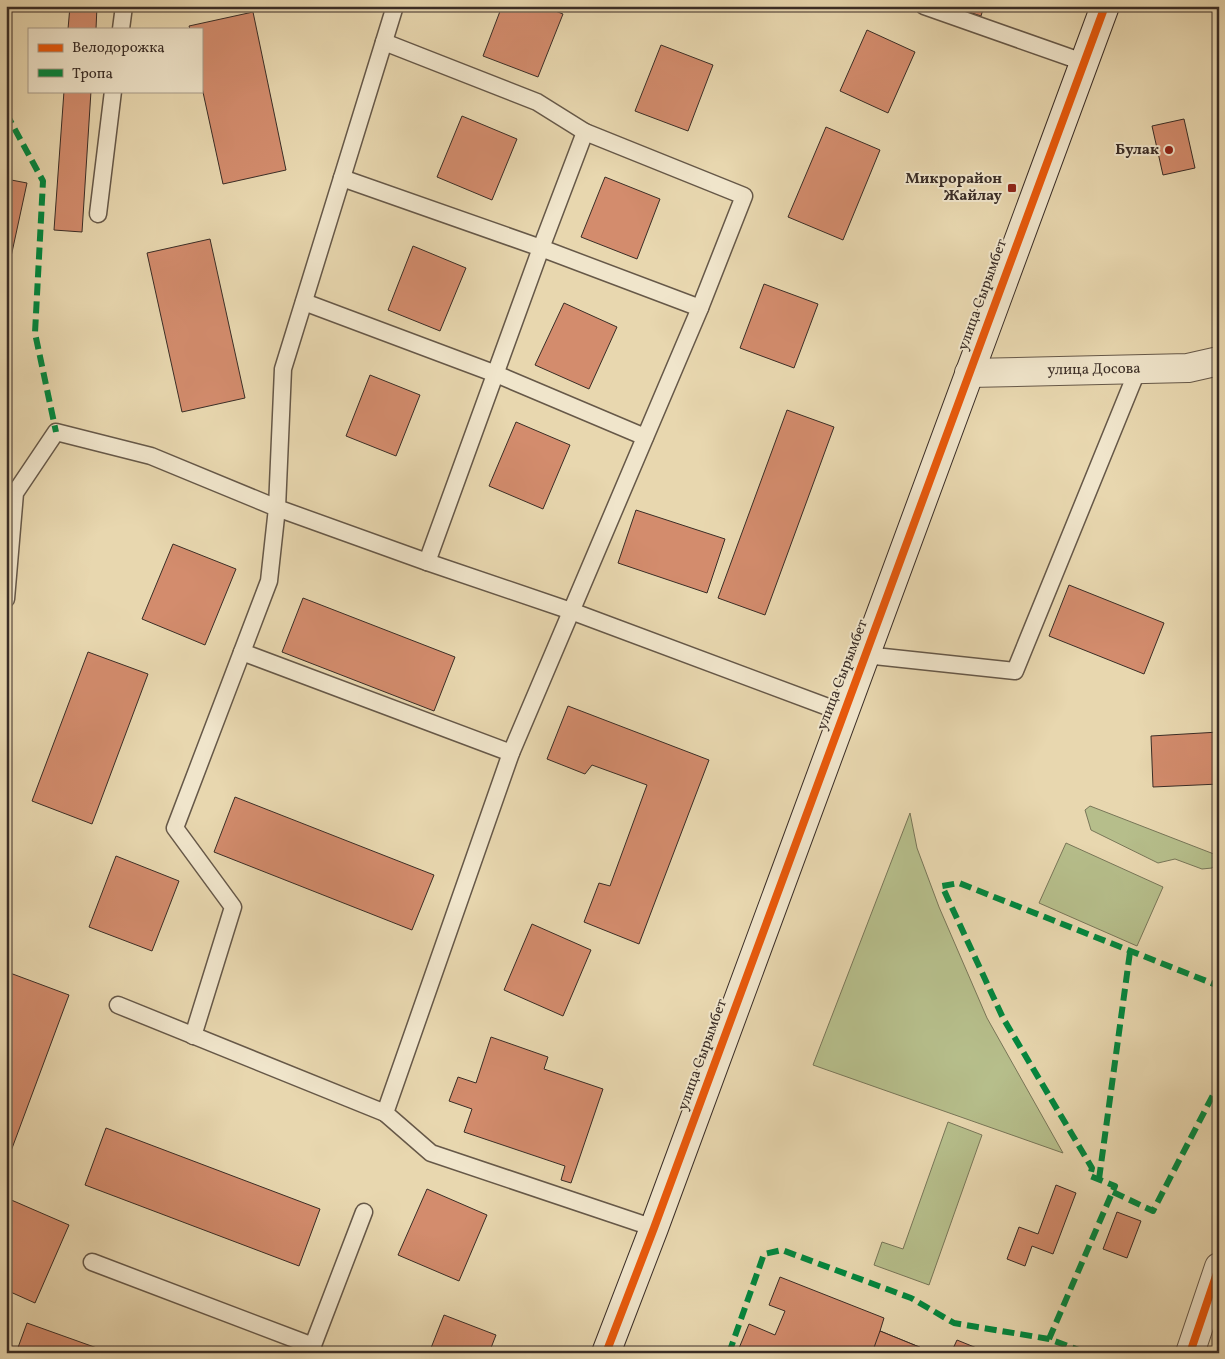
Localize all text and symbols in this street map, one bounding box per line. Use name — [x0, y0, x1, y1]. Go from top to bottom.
legend — [28, 28, 202, 92]
text: Велодорожка — [72, 38, 165, 59]
text: Тропа — [72, 64, 113, 85]
place label: Булак — [1115, 140, 1159, 161]
marker: Булак — [1163, 144, 1175, 156]
place label: Микрорайон Жайлау — [905, 169, 1003, 207]
marker: Микрорайон Жайлау — [1006, 182, 1018, 194]
street label: улица Сырымбет — [953, 236, 1013, 354]
street label: улица Досова — [1047, 359, 1141, 381]
street label: улица Сырымбет — [812, 616, 874, 733]
street label: улица Сырымбет — [673, 996, 733, 1114]

